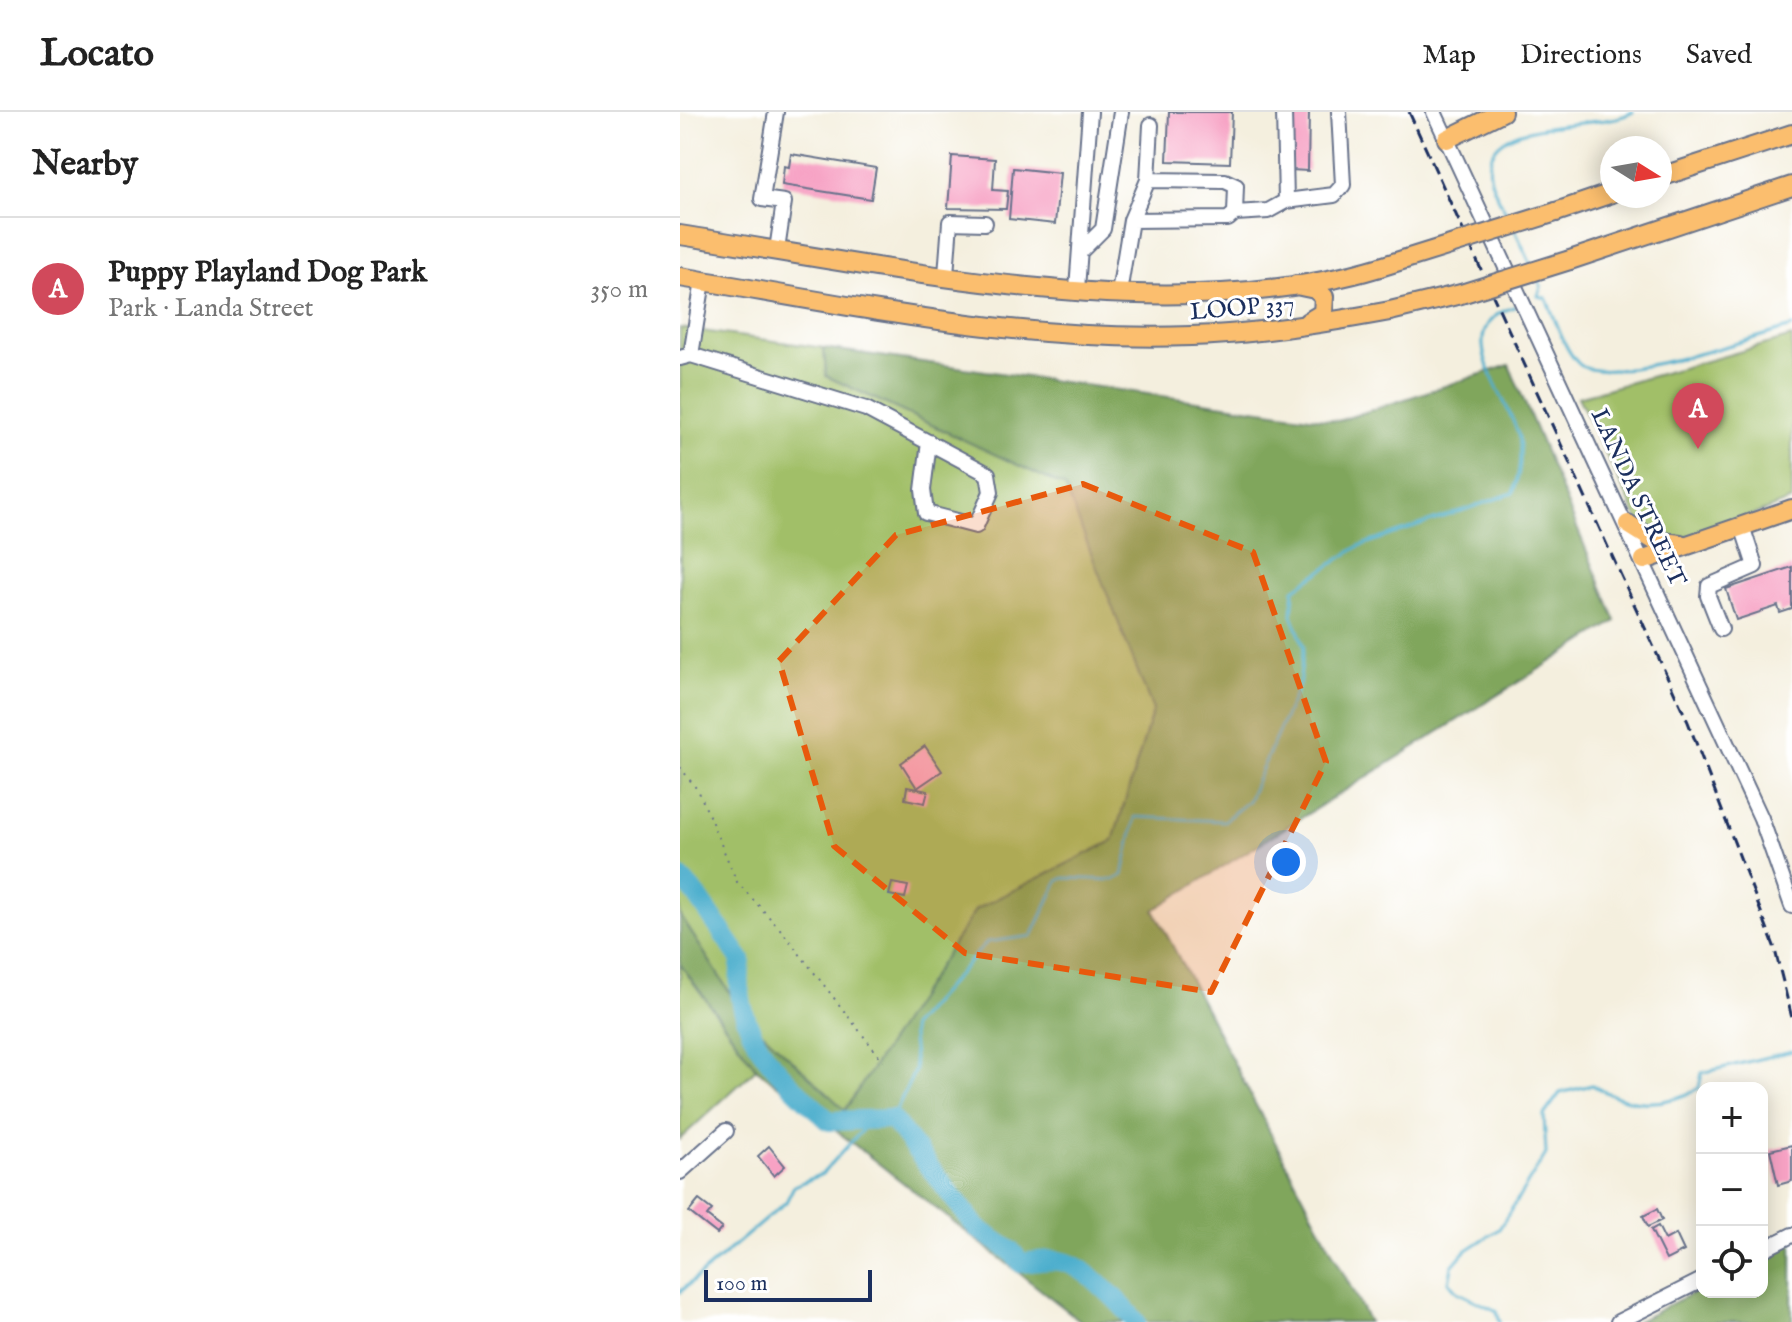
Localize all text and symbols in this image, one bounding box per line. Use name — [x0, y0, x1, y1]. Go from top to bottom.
text: Locato — [40, 31, 154, 79]
text: Map — [1422, 38, 1476, 73]
text: Directions — [1520, 38, 1642, 73]
text: Saved — [1686, 38, 1752, 73]
north arrow — [1600, 136, 1672, 208]
text: Nearby — [32, 143, 138, 186]
text: Puppy Playland Dog Park — [108, 254, 427, 292]
text: A — [49, 273, 67, 306]
text: 350 m — [590, 273, 648, 306]
street label: LOOP 337 — [1189, 288, 1296, 329]
text: Park · Landa Street — [108, 292, 314, 325]
pin: A — [1672, 383, 1724, 449]
street label: LANDA STREET — [1583, 404, 1693, 592]
your location — [1266, 842, 1306, 882]
map controls — [1696, 1082, 1768, 1298]
button: + — [1696, 1082, 1768, 1154]
button: − — [1696, 1154, 1768, 1226]
button: locate — [1696, 1226, 1768, 1298]
scale bar — [704, 1266, 872, 1302]
text: 100 m — [716, 1270, 768, 1298]

